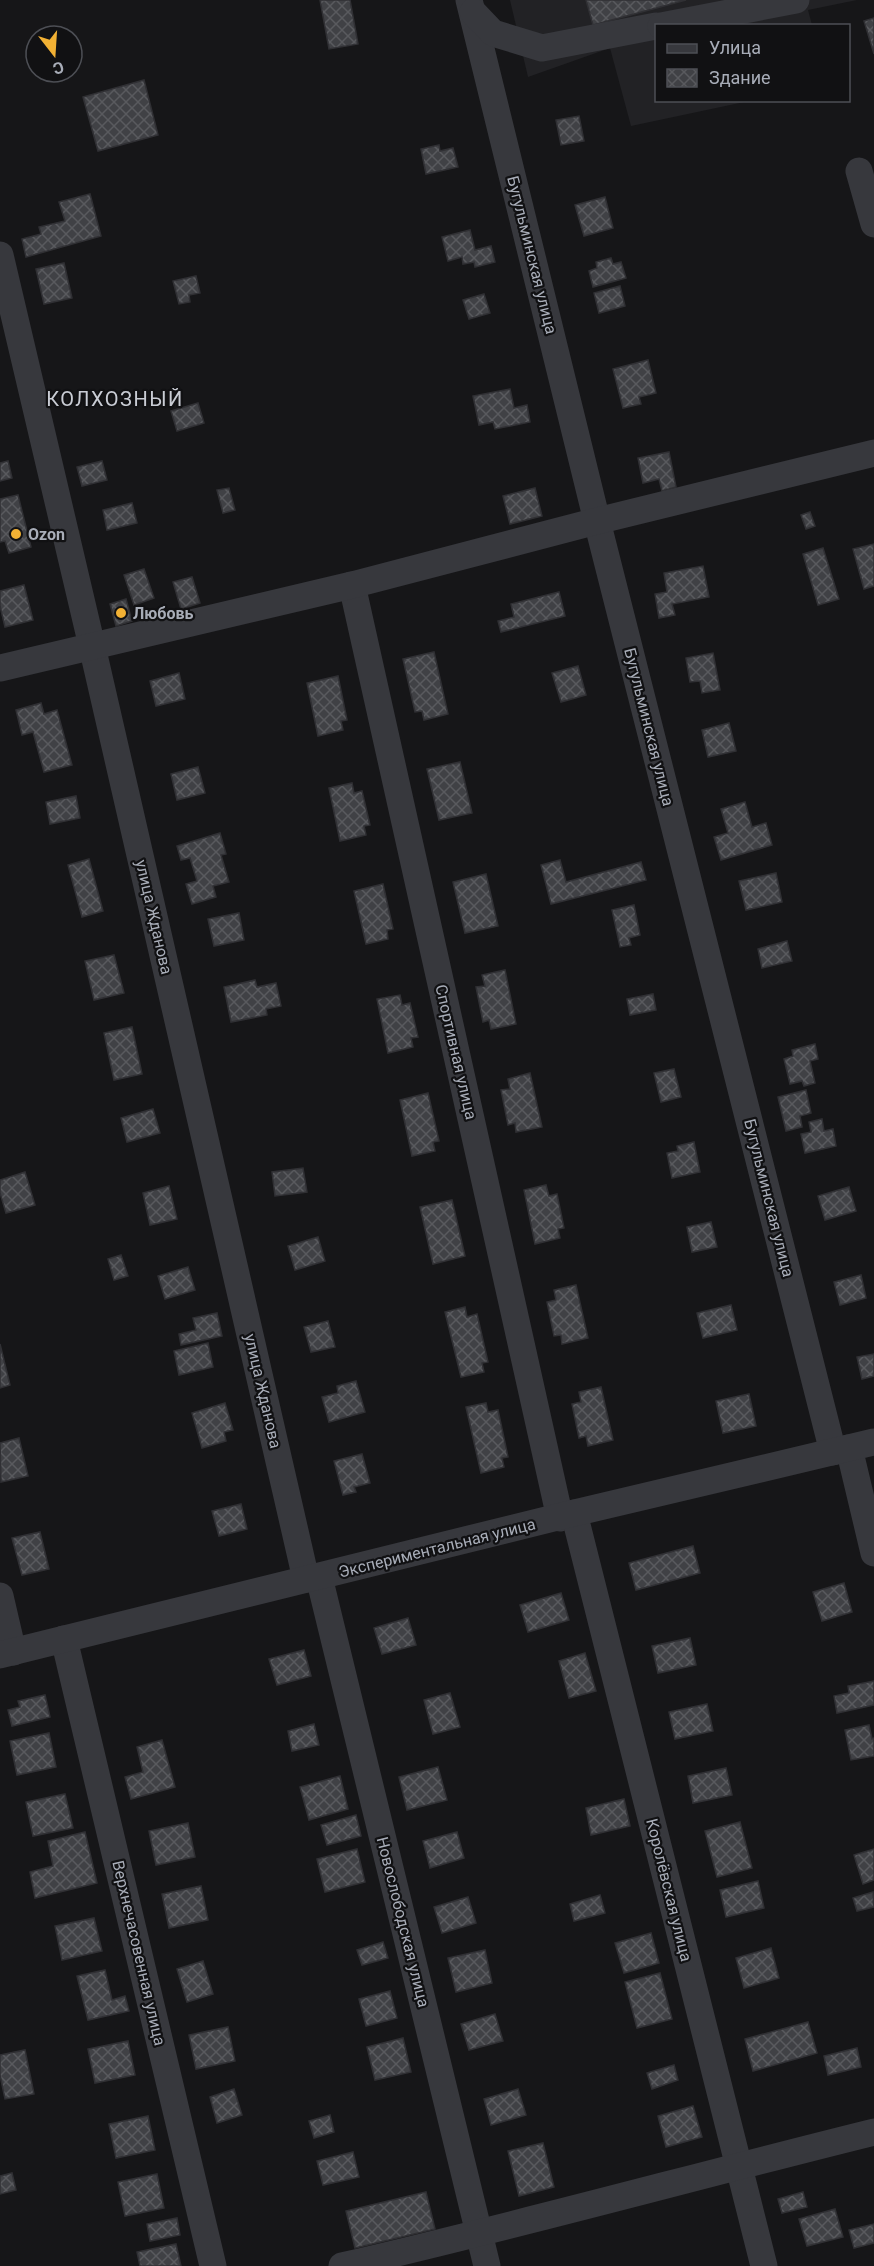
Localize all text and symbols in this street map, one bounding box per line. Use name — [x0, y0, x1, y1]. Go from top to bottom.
north arrow — [24, 24, 84, 84]
legend — [655, 24, 850, 102]
text: Улица — [709, 37, 761, 58]
text: С — [50, 57, 66, 78]
text: Здание — [709, 67, 771, 88]
street label: Бугульминская улица — [503, 174, 561, 336]
district label: КОЛХОЗНЫЙ — [46, 387, 184, 411]
place label: Ozon — [28, 525, 65, 544]
marker: Ozon — [9, 527, 23, 541]
place label: Любовь — [133, 604, 193, 623]
marker: Любовь — [114, 606, 128, 620]
street label: Бугульминская улица — [620, 646, 678, 808]
street label: улица Жданова — [132, 858, 176, 976]
street label: Спортивная улица — [431, 983, 481, 1121]
street label: Бугульминская улица — [740, 1117, 798, 1279]
street label: улица Жданова — [241, 1332, 285, 1450]
street label: Экспериментальная улица — [337, 1514, 537, 1582]
street label: Королёвская улица — [642, 1817, 696, 1963]
street label: Новослободская улица — [373, 1835, 433, 2009]
street label: Верхнечасовенная улица — [108, 1859, 170, 2047]

